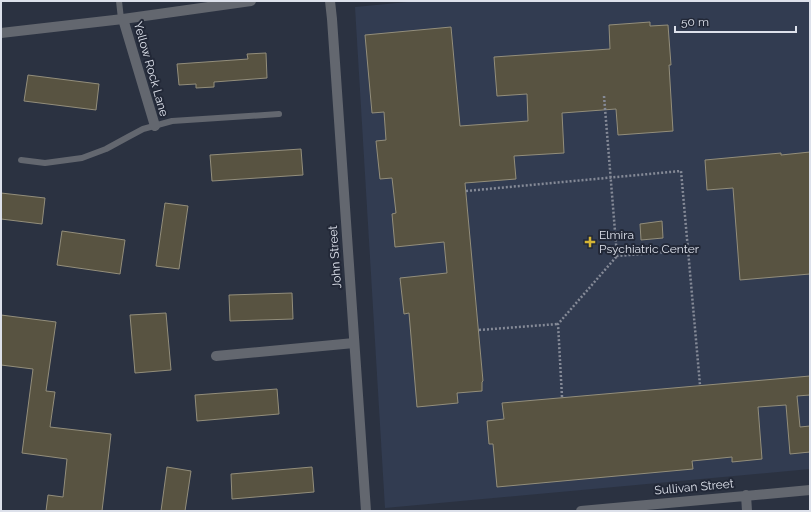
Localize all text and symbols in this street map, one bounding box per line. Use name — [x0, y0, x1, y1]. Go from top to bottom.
scale bar — [675, 8, 796, 34]
text: 50 m — [681, 15, 709, 29]
street label: Yellow Rock Lane — [131, 20, 171, 118]
street label: John Street — [326, 225, 344, 289]
place label: Elmira Psychiatric Center — [599, 228, 700, 256]
marker: Elmira Psychiatric Center — [584, 236, 596, 248]
street label: Sullivan Street — [654, 477, 734, 497]

